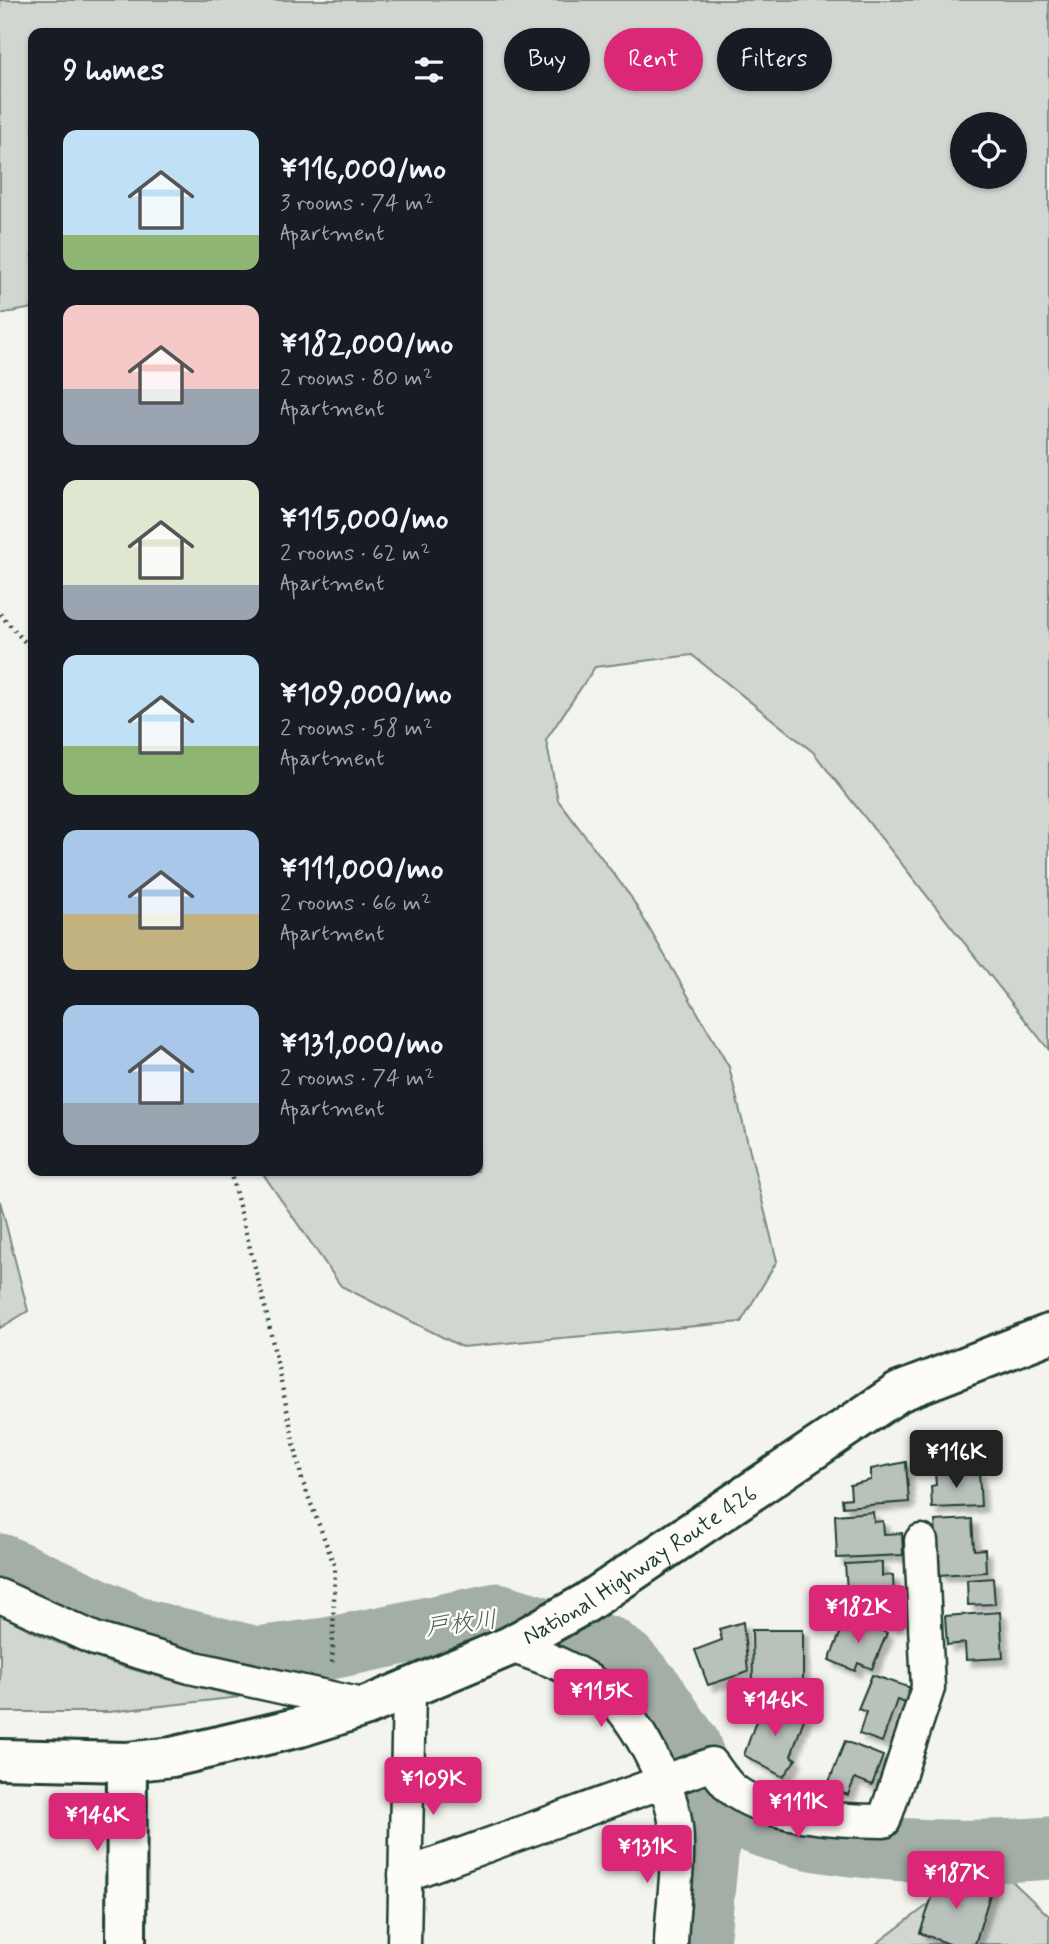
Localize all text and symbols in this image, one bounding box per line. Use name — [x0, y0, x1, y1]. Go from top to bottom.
chip: Buy — [504, 28, 590, 91]
chip: Rent — [604, 28, 703, 91]
chip: Filters — [717, 28, 832, 91]
text: 9 homes — [63, 51, 164, 90]
icon: filters — [410, 51, 448, 89]
map controls — [950, 112, 1027, 189]
button: locate — [950, 112, 1027, 189]
text: ¥116,000/mo — [280, 150, 446, 189]
icon: home — [119, 158, 203, 242]
text: 3 rooms · 74 m² — [280, 189, 434, 219]
text: Apartment — [280, 219, 385, 249]
text: ¥182,000/mo — [280, 325, 453, 364]
icon: home — [119, 333, 203, 417]
text: 2 rooms · 80 m² — [280, 364, 433, 394]
text: Apartment — [280, 394, 385, 424]
text: ¥115,000/mo — [280, 500, 449, 539]
icon: home — [119, 508, 203, 592]
text: 2 rooms · 62 m² — [280, 539, 431, 569]
text: Apartment — [280, 569, 385, 599]
text: ¥109,000/mo — [280, 675, 452, 714]
icon: home — [119, 683, 203, 767]
text: 2 rooms · 58 m² — [280, 714, 433, 744]
text: Apartment — [280, 744, 385, 774]
text: ¥111,000/mo — [280, 850, 444, 889]
icon: home — [119, 858, 203, 942]
text: 2 rooms · 66 m² — [280, 889, 431, 919]
text: Apartment — [280, 919, 385, 949]
text: ¥131,000/mo — [280, 1025, 443, 1064]
icon: home — [119, 1033, 203, 1117]
text: 2 rooms · 74 m² — [280, 1064, 435, 1094]
text: Apartment — [280, 1094, 385, 1124]
pin: ¥116K — [907, 1430, 1005, 1490]
text: ¥116K — [926, 1438, 986, 1468]
street label: National Highway Route 426 — [518, 1479, 763, 1653]
pin: ¥182K — [809, 1586, 907, 1645]
text: ¥182K — [825, 1593, 891, 1623]
water label: 戸枚川 — [424, 1605, 499, 1644]
pin: ¥115K — [552, 1670, 650, 1729]
text: ¥115K — [570, 1677, 632, 1707]
pin: ¥146K — [726, 1678, 824, 1738]
text: ¥146K — [743, 1686, 807, 1716]
pin: ¥109K — [384, 1758, 482, 1817]
text: ¥109K — [400, 1765, 466, 1795]
pin: ¥111K — [749, 1780, 847, 1840]
text: ¥111K — [769, 1788, 827, 1818]
pin: ¥146K — [48, 1794, 146, 1853]
text: ¥146K — [65, 1801, 129, 1831]
pin: ¥131K — [598, 1826, 696, 1885]
text: ¥131K — [618, 1833, 676, 1863]
pin: ¥187K — [907, 1852, 1005, 1911]
text: ¥187K — [923, 1859, 989, 1889]

